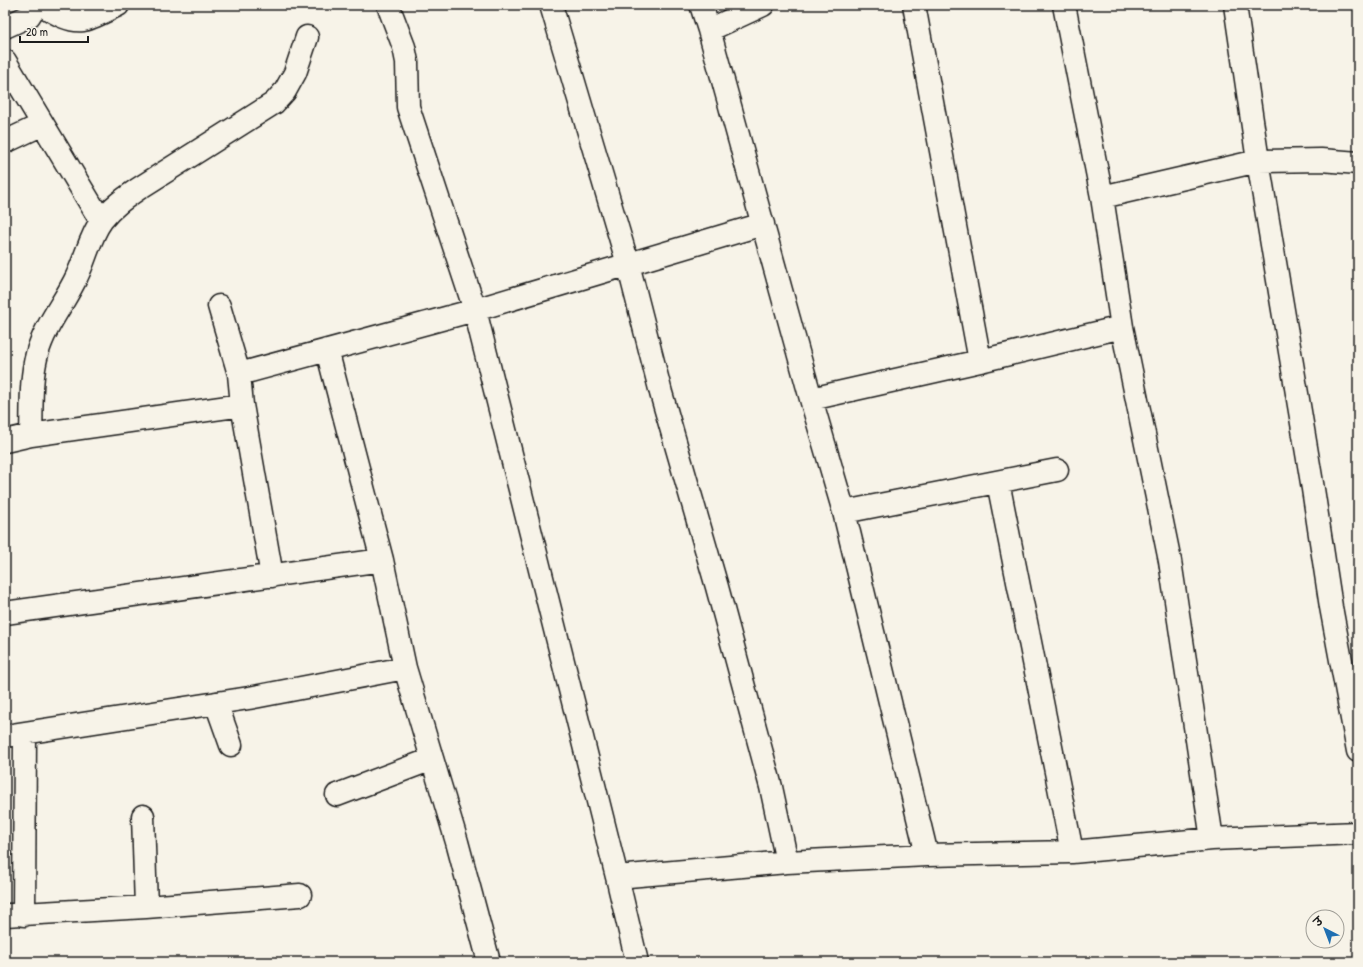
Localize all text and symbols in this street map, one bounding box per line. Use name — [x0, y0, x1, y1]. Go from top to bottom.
scale bar — [20, 18, 88, 44]
text: 20 m — [26, 23, 48, 40]
north arrow — [1305, 909, 1345, 949]
text: उ — [1310, 913, 1327, 930]

